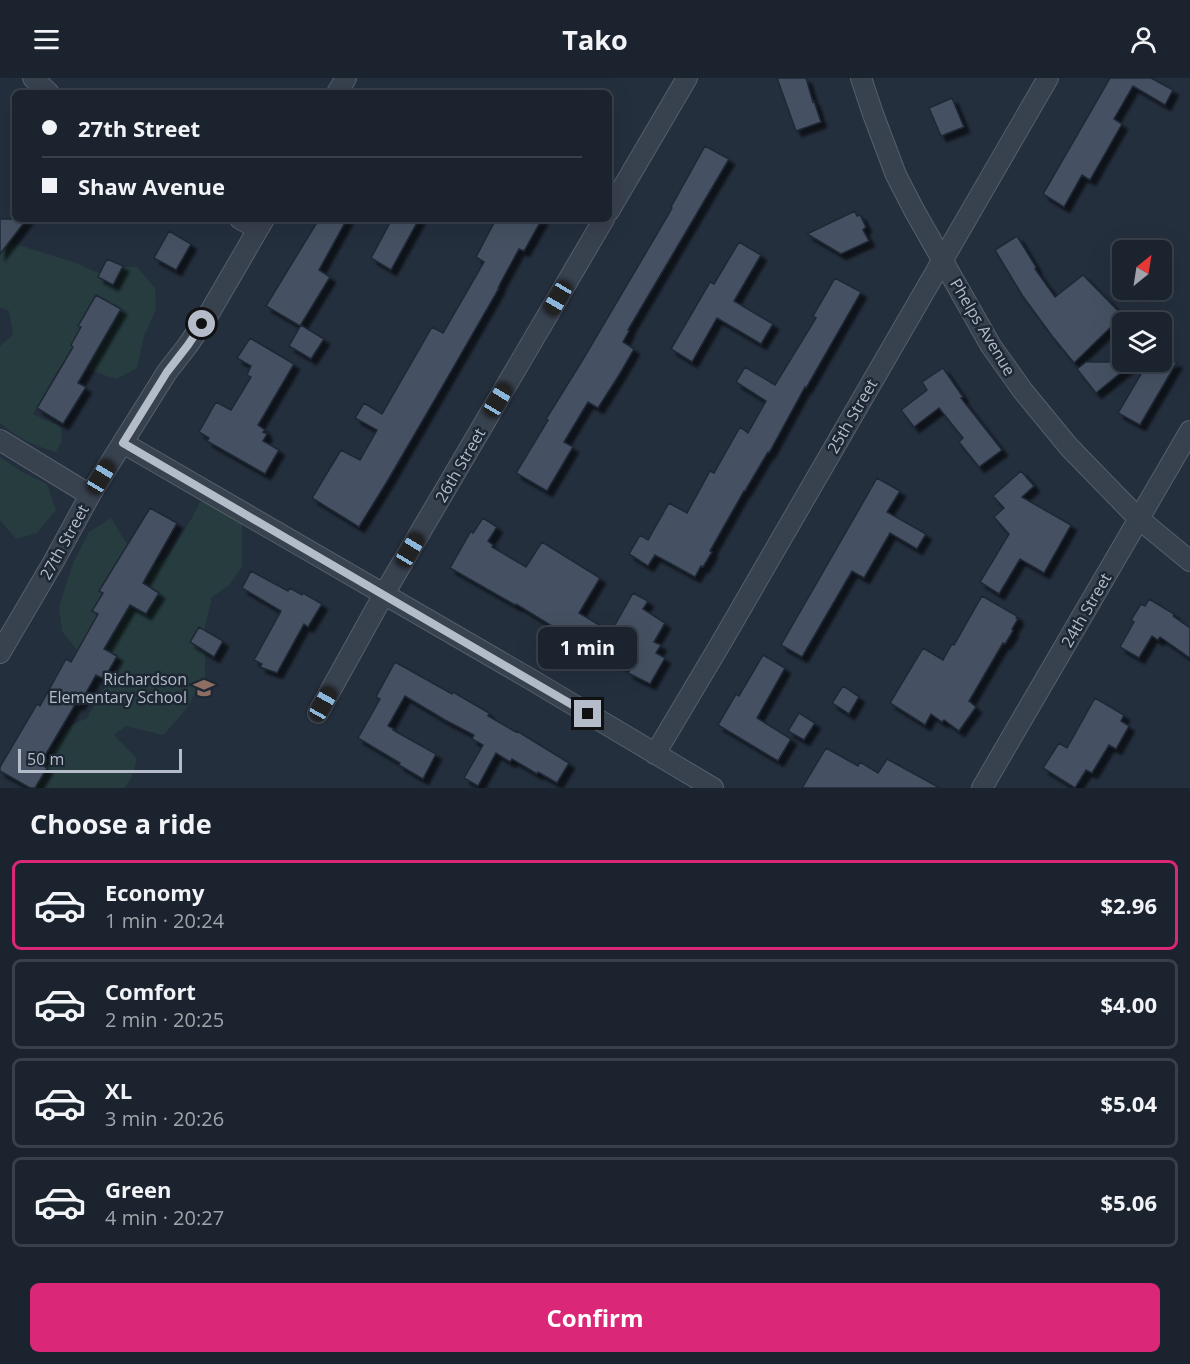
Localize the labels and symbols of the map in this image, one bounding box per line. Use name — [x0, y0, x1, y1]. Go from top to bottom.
north arrow — [1112, 240, 1172, 300]
street label: Phelps Avenue — [945, 274, 1021, 380]
car — [541, 278, 575, 318]
route start — [188, 310, 215, 337]
street label: 25th Street — [822, 374, 882, 457]
car — [481, 380, 515, 420]
street label: 26th Street — [430, 423, 490, 506]
car — [84, 457, 118, 497]
street label: 27th Street — [34, 500, 94, 583]
car — [393, 530, 427, 570]
street label: 24th Street — [1056, 568, 1116, 651]
callout: 1 min — [538, 627, 638, 669]
place label: Richardson Elementary School — [49, 668, 187, 708]
school or university icon: Richardson Elementary School — [192, 676, 216, 700]
car — [306, 684, 340, 724]
route end — [574, 700, 601, 727]
scale bar — [18, 746, 182, 774]

